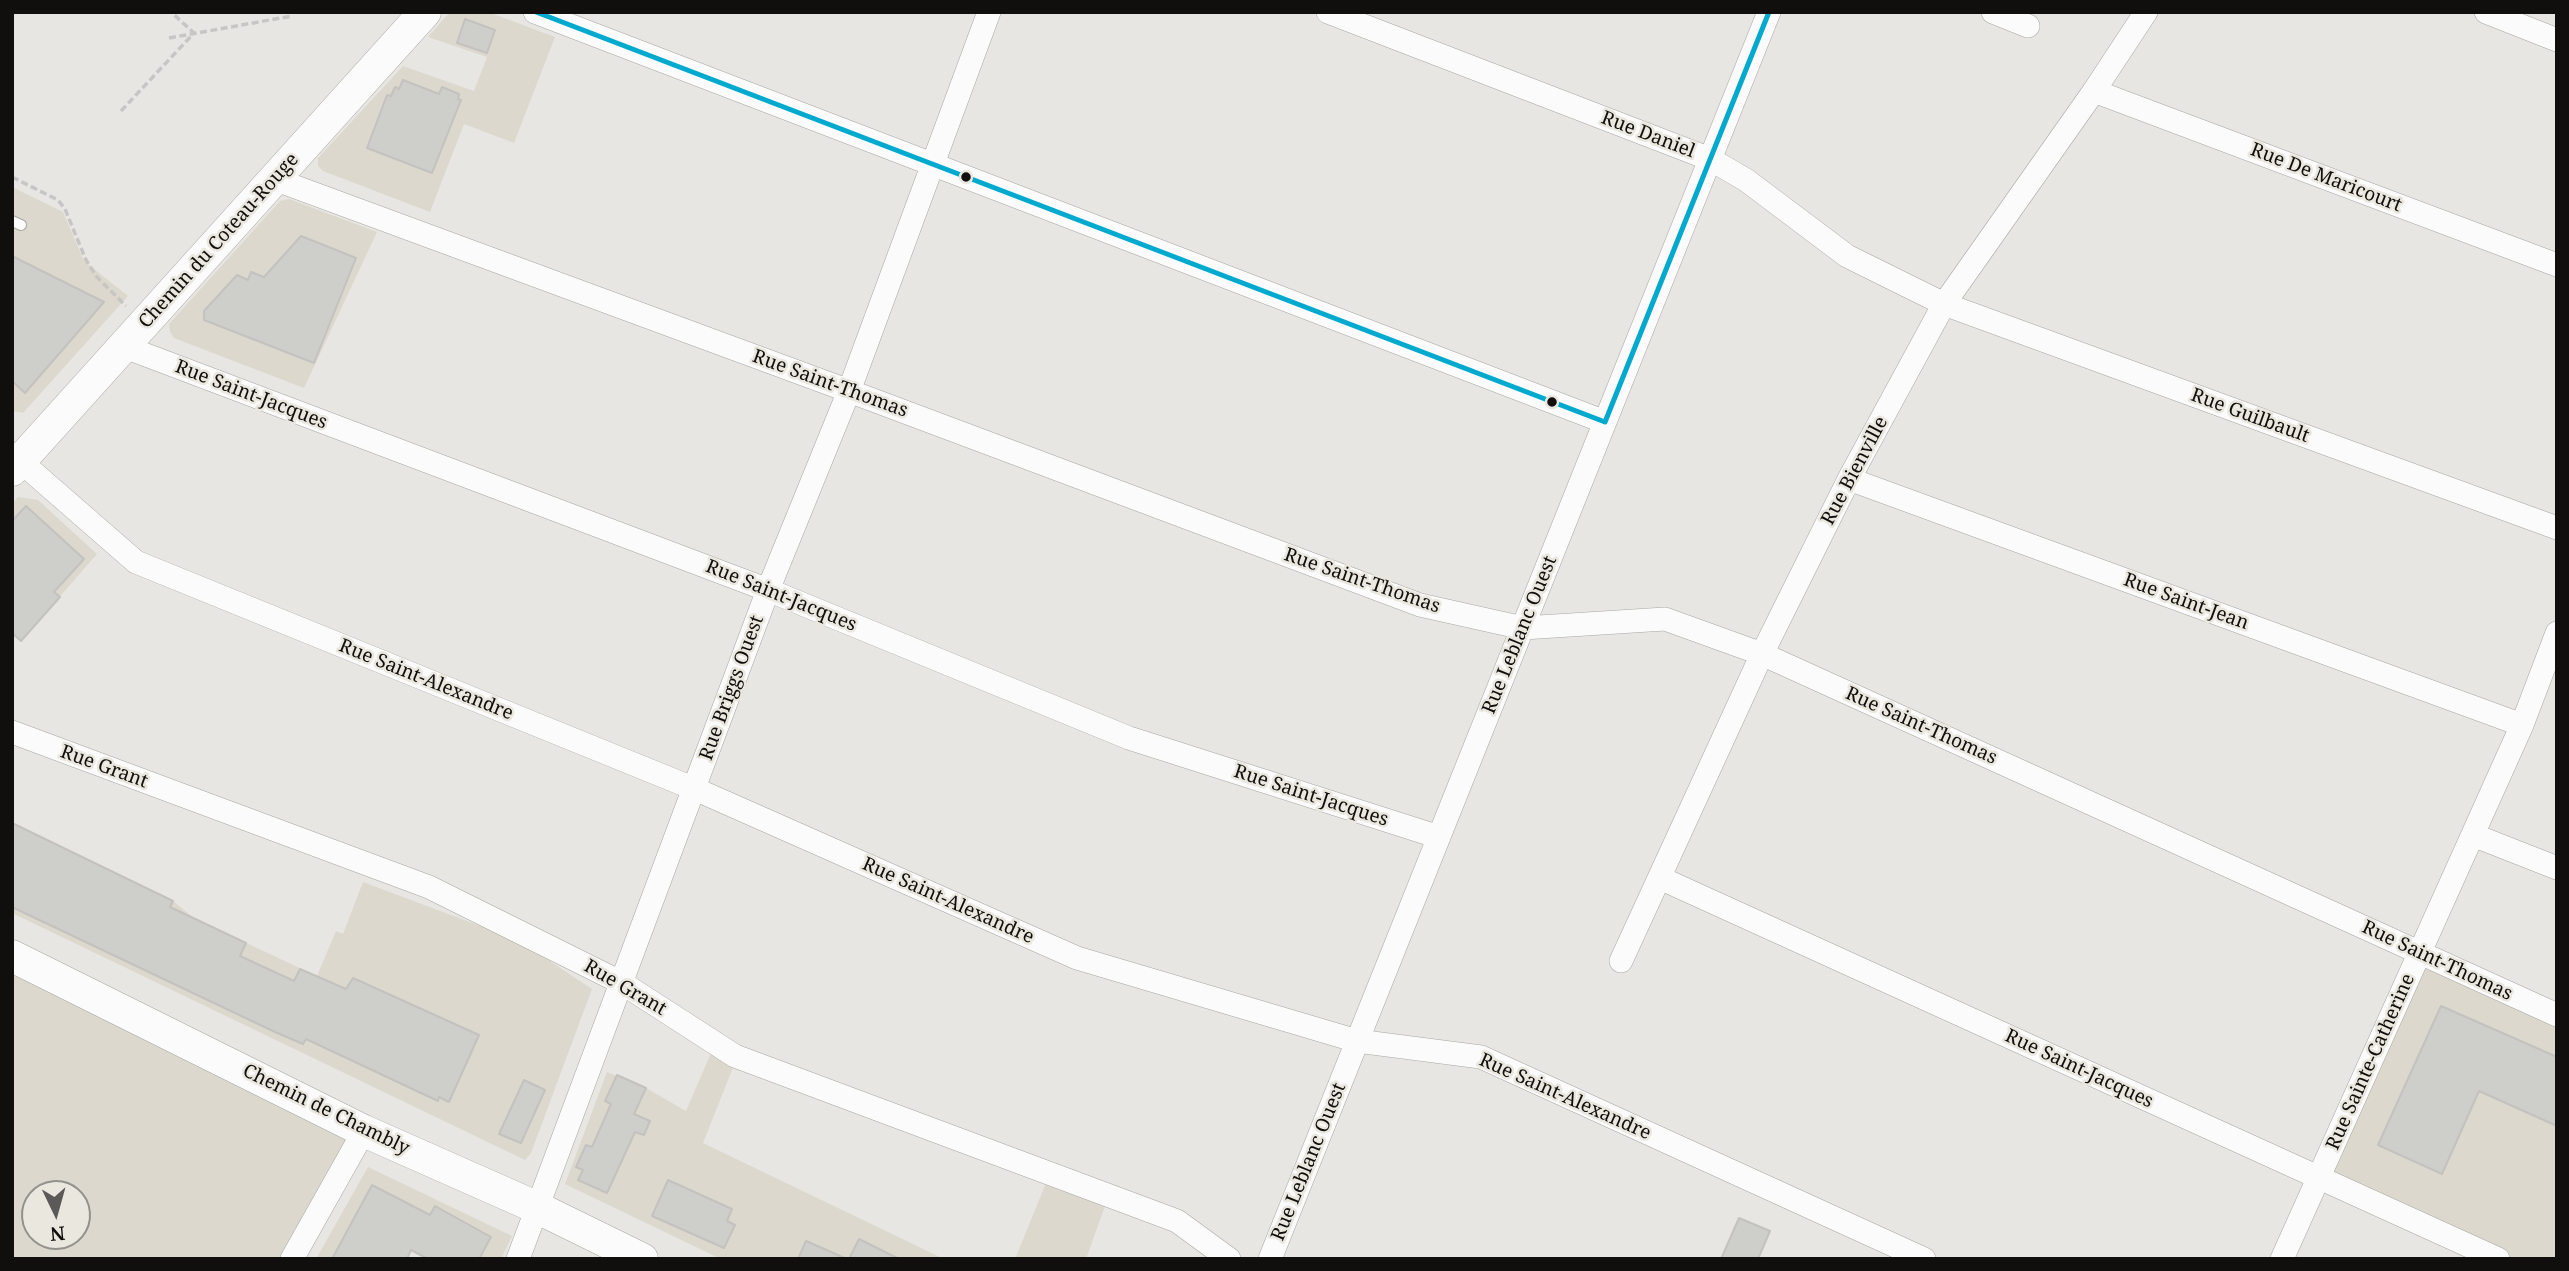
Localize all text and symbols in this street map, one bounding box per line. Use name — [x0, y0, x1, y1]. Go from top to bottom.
street label: Rue Daniel — [1598, 107, 1698, 163]
street label: Rue De Maricourt — [2247, 139, 2405, 217]
street label: Chemin du Coteau-Rouge — [134, 149, 304, 333]
unlabelled marker — [959, 170, 973, 184]
street label: Rue Saint-Thomas — [749, 345, 911, 423]
street label: Rue Saint-Jacques — [172, 356, 330, 434]
street label: Rue Guilbault — [2188, 384, 2312, 448]
unlabelled marker — [1545, 395, 1559, 409]
street label: Rue Bienville — [1817, 413, 1893, 529]
street label: Rue Saint-Thomas — [1281, 544, 1443, 618]
street label: Rue Leblanc Ouest — [1478, 553, 1562, 717]
street label: Rue Saint-Jacques — [702, 555, 860, 637]
street label: Rue Saint-Jean — [2120, 569, 2252, 635]
street label: Rue Briggs Ouest — [695, 612, 769, 764]
street label: Rue Saint-Alexandre — [336, 635, 516, 725]
street label: Rue Saint-Thomas — [1842, 682, 2000, 770]
street label: Rue Grant — [57, 741, 151, 793]
street label: Rue Saint-Jacques — [1231, 760, 1391, 832]
street label: Rue Saint-Alexandre — [859, 853, 1037, 949]
street label: Rue Saint-Thomas — [2358, 916, 2516, 1006]
street label: Rue Grant — [580, 955, 670, 1021]
street label: Rue Sainte-Catherine — [2322, 970, 2420, 1154]
street label: Rue Saint-Jacques — [2001, 1025, 2157, 1113]
street label: Rue Saint-Alexandre — [1476, 1049, 1654, 1145]
street label: Chemin de Chambly — [239, 1060, 413, 1160]
street label: Rue Leblanc Ouest — [1267, 1080, 1351, 1244]
north arrow — [21, 1180, 91, 1250]
text: N — [49, 1220, 66, 1248]

